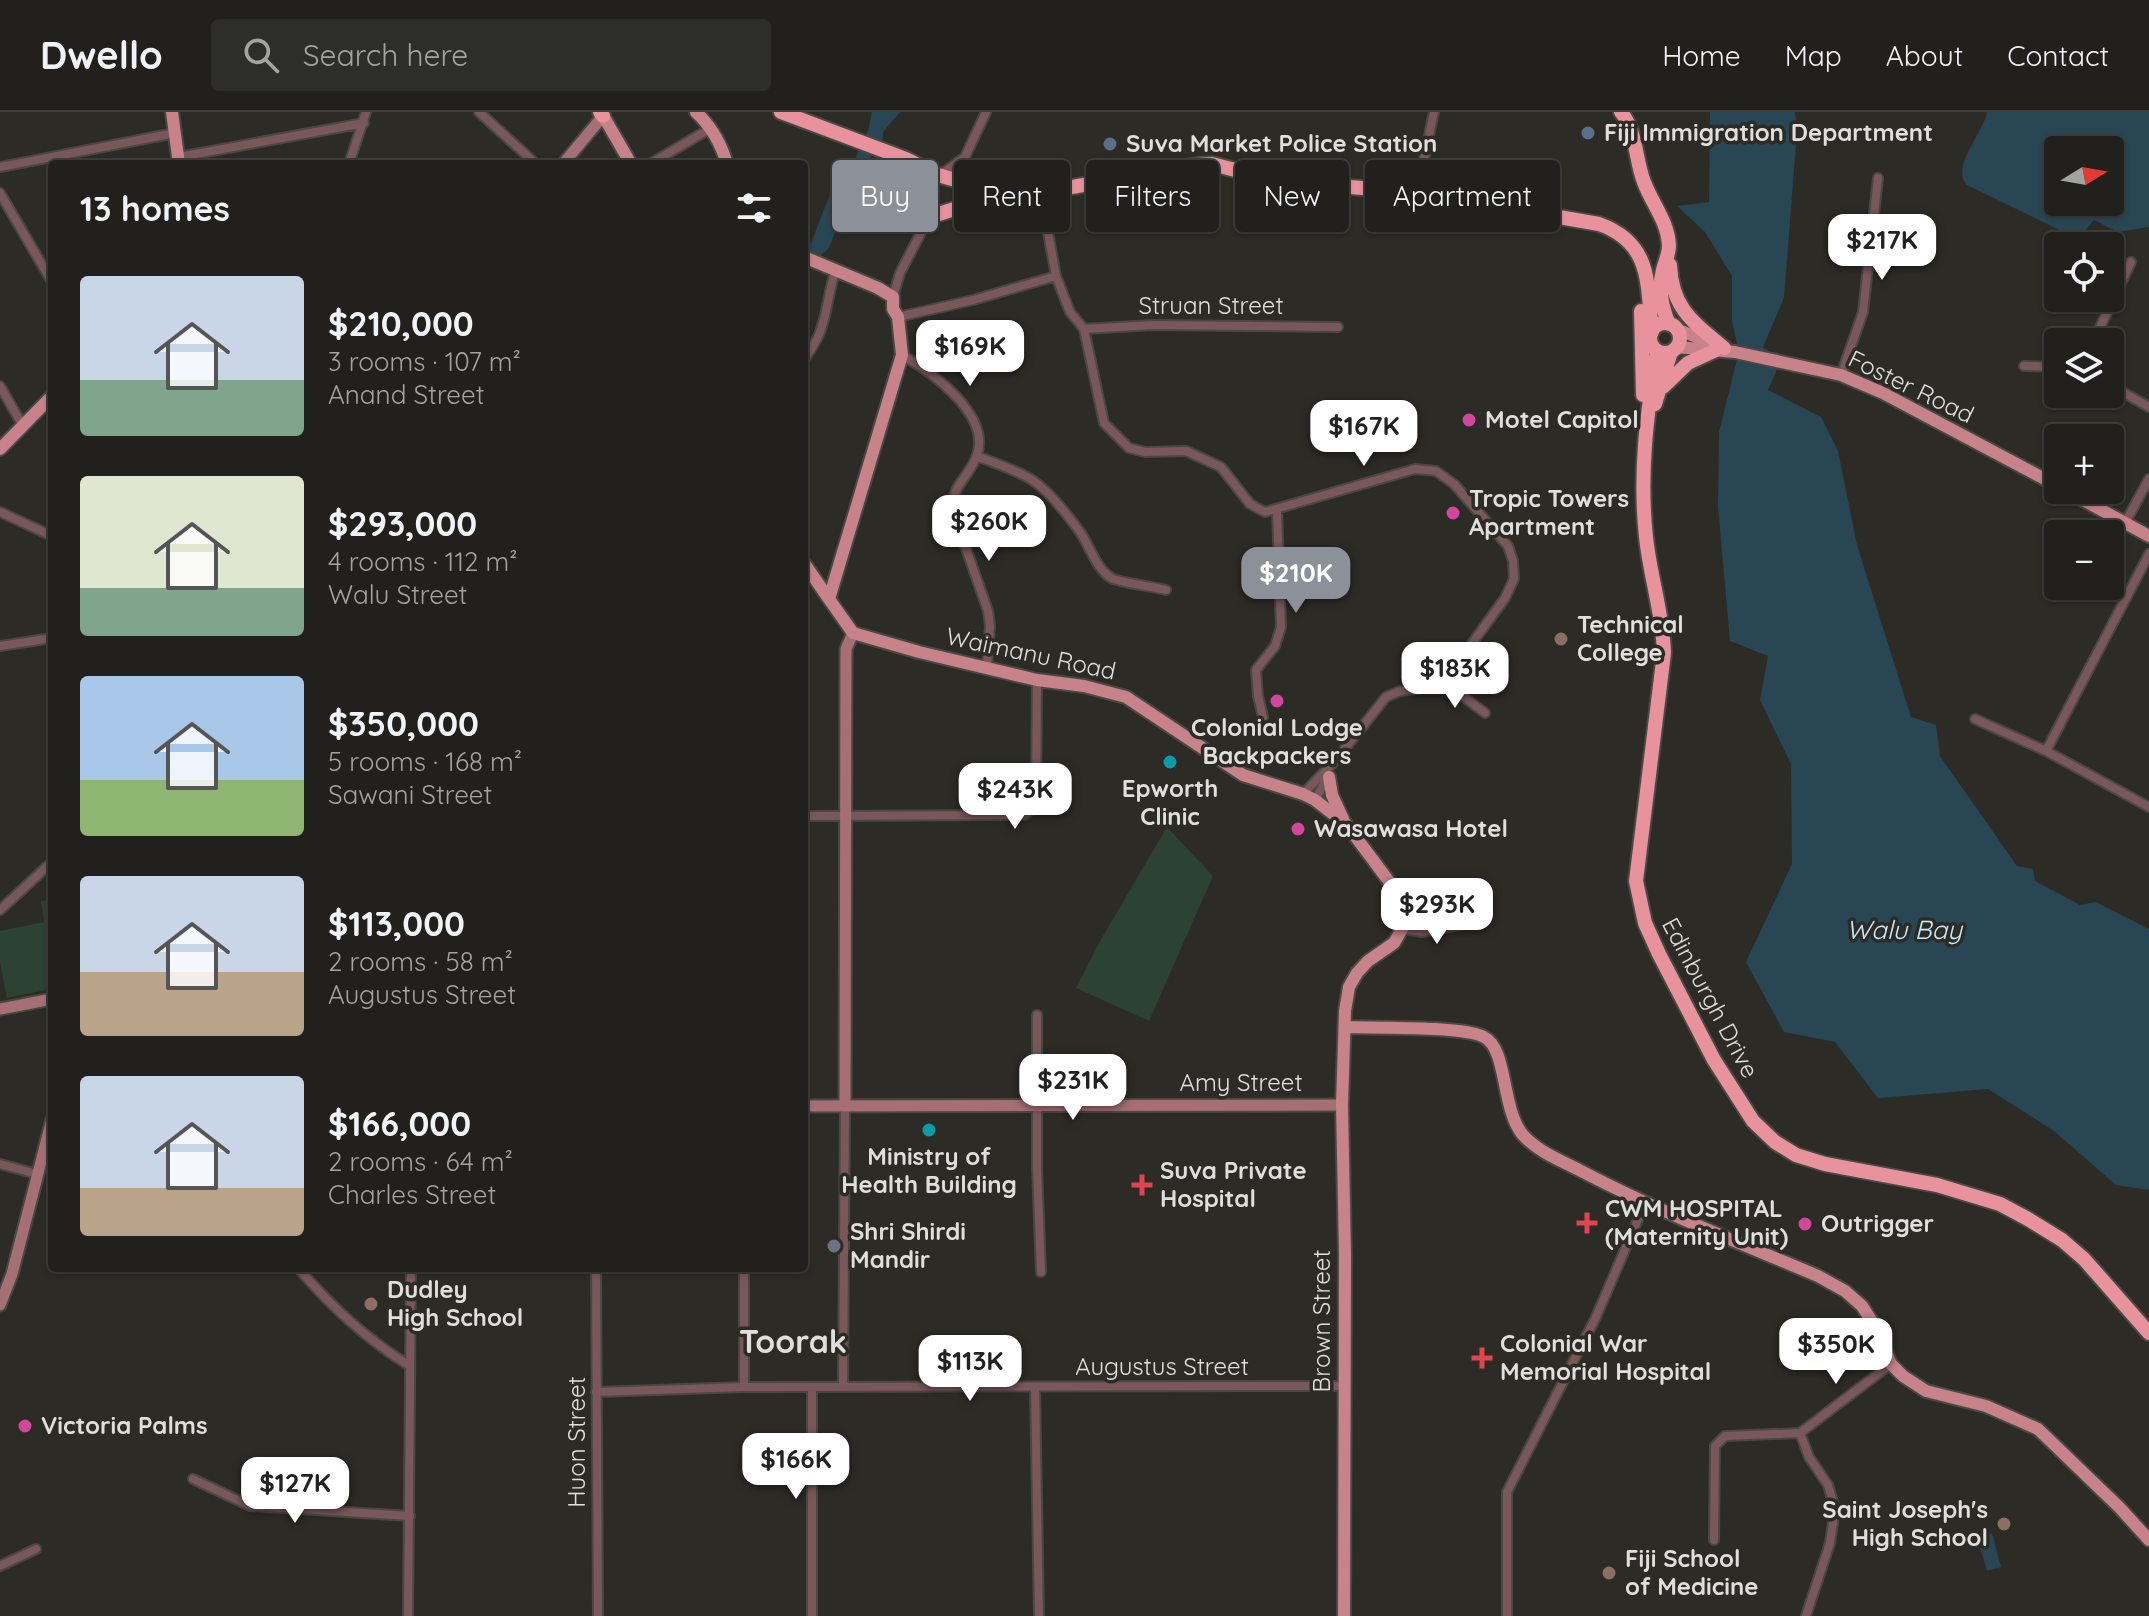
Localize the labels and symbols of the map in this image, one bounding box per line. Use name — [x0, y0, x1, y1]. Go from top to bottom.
place label: Fiji Immigration Department — [1604, 117, 1933, 147]
marker: Fiji Immigration Department — [1579, 124, 1597, 142]
place label: Suva Market Police Station — [1126, 128, 1437, 158]
marker: Suva Market Police Station — [1101, 135, 1119, 153]
north arrow — [2044, 136, 2124, 216]
pin: $217K — [1826, 214, 1938, 282]
street label: Struan Street — [1138, 290, 1284, 320]
pin: $169K — [914, 320, 1026, 388]
street label: Foster Road — [1844, 343, 1979, 429]
pin: $167K — [1308, 400, 1420, 468]
place label: Motel Capitol — [1485, 404, 1639, 434]
marker: Motel Capitol — [1460, 411, 1478, 429]
place label: Tropic Towers Apartment — [1469, 483, 1629, 541]
pin: $260K — [933, 495, 1045, 563]
marker: Tropic Towers Apartment — [1444, 504, 1462, 522]
pin: $210K — [1240, 547, 1352, 615]
place label: Technical College — [1577, 609, 1684, 667]
street label: Waimanu Road — [944, 620, 1119, 686]
marker: Technical College — [1552, 630, 1570, 648]
pin: $183K — [1399, 642, 1511, 710]
marker: Colonial Lodge Backpackers — [1268, 692, 1286, 710]
place label: Colonial Lodge Backpackers — [1191, 712, 1363, 770]
marker: Epworth Clinic — [1161, 753, 1179, 771]
pin: $243K — [959, 763, 1071, 831]
place label: Epworth Clinic — [1122, 773, 1218, 831]
place label: Wasawasa Hotel — [1314, 813, 1508, 843]
marker: Wasawasa Hotel — [1289, 820, 1307, 838]
pin: $293K — [1381, 878, 1493, 946]
street label: Edinburgh Drive — [1656, 912, 1766, 1083]
water label: Walu Bay — [1846, 913, 1963, 946]
pin: $231K — [1017, 1054, 1129, 1122]
street label: Amy Street — [1179, 1067, 1303, 1097]
marker: Ministry of Health Building — [920, 1121, 938, 1139]
place label: Ministry of Health Building — [841, 1141, 1017, 1199]
place label: Suva Private Hospital — [1160, 1155, 1307, 1213]
marker: Suva Private Hospital — [1131, 1174, 1153, 1196]
place label: CWM HOSPITAL (Maternity Unit) — [1605, 1193, 1788, 1251]
place label: Outrigger — [1821, 1208, 1934, 1238]
marker: CWM HOSPITAL (Maternity Unit) — [1576, 1212, 1598, 1234]
marker: Outrigger — [1796, 1215, 1814, 1233]
place label: Shri Shirdi Mandir — [850, 1216, 966, 1274]
marker: Shri Shirdi Mandir — [825, 1237, 843, 1255]
street label: Brown Street — [1306, 1250, 1336, 1392]
place label: Dudley High School — [387, 1274, 523, 1332]
marker: Dudley High School — [362, 1295, 380, 1313]
pin: $350K — [1780, 1318, 1892, 1386]
district label: Toorak — [739, 1321, 847, 1361]
place label: Colonial War Memorial Hospital — [1500, 1328, 1711, 1386]
pin: $113K — [914, 1335, 1026, 1403]
marker: Colonial War Memorial Hospital — [1471, 1347, 1493, 1369]
street label: Augustus Street — [1075, 1351, 1249, 1381]
street label: Huon Street — [561, 1376, 591, 1508]
place label: Victoria Palms — [41, 1410, 208, 1440]
marker: Victoria Palms — [16, 1417, 34, 1435]
pin: $166K — [740, 1433, 852, 1501]
pin: $127K — [239, 1457, 351, 1525]
place label: Saint Joseph's High School — [1822, 1494, 1988, 1552]
marker: Saint Joseph's High School — [1995, 1515, 2013, 1533]
place label: Fiji School of Medicine — [1625, 1543, 1758, 1601]
marker: Fiji School of Medicine — [1600, 1564, 1618, 1582]

